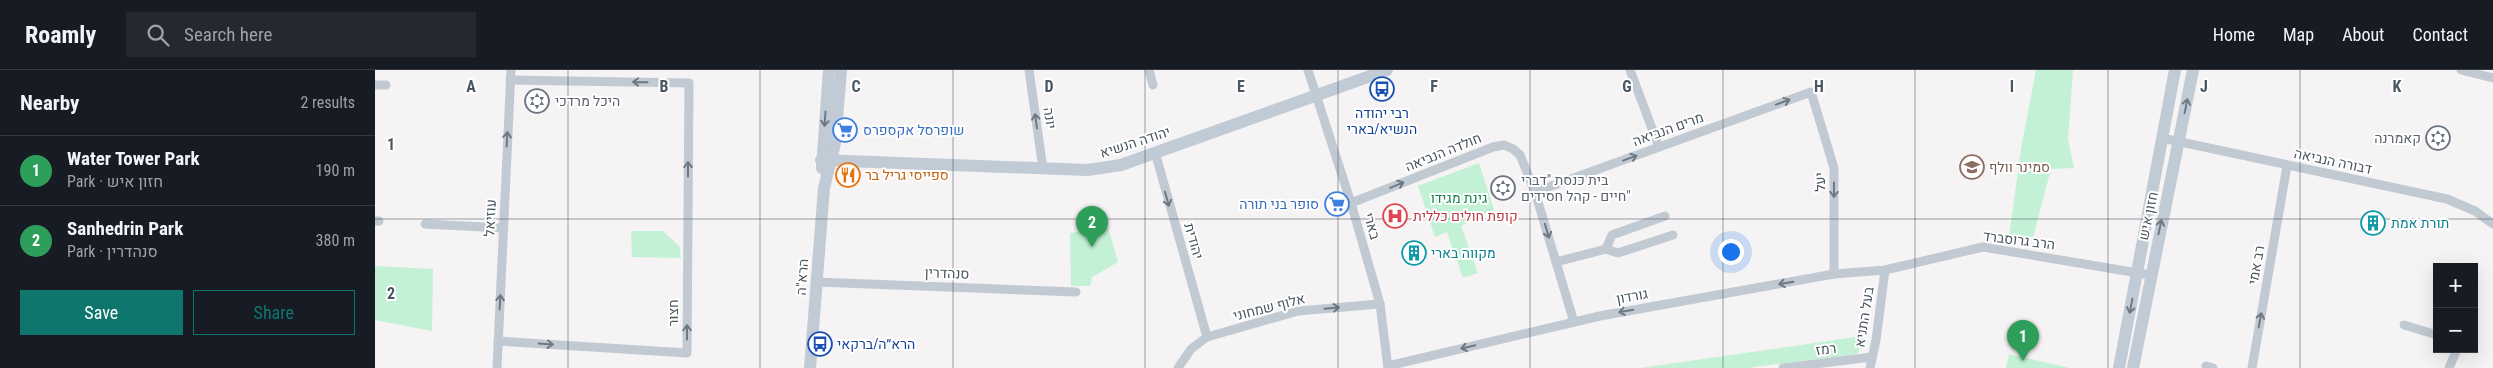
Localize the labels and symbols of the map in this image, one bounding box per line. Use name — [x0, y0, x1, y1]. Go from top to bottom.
bus stop icon: רבי יהודה הנשיא/בארי — [1369, 76, 1395, 102]
text: A — [466, 77, 476, 96]
one-way arrow — [632, 77, 648, 87]
text: B — [660, 77, 669, 96]
text: C — [851, 77, 861, 96]
text: D — [1044, 77, 1054, 96]
text: E — [1237, 77, 1245, 96]
text: F — [1430, 77, 1438, 96]
text: G — [1622, 77, 1632, 96]
text: H — [1814, 77, 1824, 96]
text: I — [2010, 77, 2014, 96]
text: J — [2200, 77, 2208, 96]
text: K — [2393, 77, 2402, 96]
synagogue icon: היכל מרדכי — [524, 88, 550, 114]
place label: היכל מרדכי — [555, 93, 620, 109]
one-way arrow — [1775, 97, 1790, 106]
one-way arrow — [2182, 98, 2191, 114]
place label: רבי יהודה הנשיא/בארי — [1347, 105, 1417, 137]
street label: יונה — [1041, 106, 1059, 130]
street label: מרים הנביאה — [1630, 109, 1706, 149]
one-way arrow — [821, 110, 830, 126]
one-way arrow — [1031, 113, 1041, 129]
supermarket icon: שופרסל אקספרס — [832, 117, 858, 143]
place label: שופרסל אקספרס — [863, 122, 964, 138]
street label: יהודה הנשיא — [1098, 123, 1172, 161]
synagogue icon: קאמרנה — [2425, 125, 2451, 151]
street label: חולדה הנביאה — [1403, 129, 1483, 175]
place label: קאמרנה — [2374, 130, 2421, 146]
one-way arrow — [503, 132, 512, 148]
text: 1 — [387, 135, 395, 154]
street label: דבורה הנביאה — [2293, 145, 2373, 177]
one-way arrow — [1622, 153, 1637, 162]
school or university icon: סמינר וולף — [1959, 154, 1985, 180]
place label: סמינר וולף — [1989, 159, 2050, 175]
one-way arrow — [683, 162, 693, 178]
restaurant icon: ספייסי גריל בר — [835, 162, 861, 188]
place label: ספייסי גריל בר — [865, 167, 949, 183]
place label: בית כנסת "דברי חיים - קהל חסידים" — [1521, 172, 1631, 204]
street label: יעל — [1812, 172, 1828, 192]
synagogue icon: בית כנסת "דברי חיים - קהל חסידים" — [1490, 175, 1516, 201]
one-way arrow — [1388, 180, 1404, 189]
one-way arrow — [1829, 182, 1839, 198]
one-way arrow — [1163, 190, 1173, 206]
park label: גינת מגידו — [1431, 190, 1487, 206]
street label: חזון איש — [2135, 190, 2161, 242]
supermarket icon: סופר בני תורה — [1324, 191, 1350, 217]
place label: סופר בני תורה — [1239, 196, 1319, 212]
street label: עוזיאל — [481, 199, 499, 237]
hospital icon: קופת חולים כללית — [1382, 203, 1408, 229]
pin: 2 — [1076, 206, 1108, 247]
place label: קופת חולים כללית — [1413, 208, 1518, 224]
building icon: תורת אמת — [2360, 210, 2386, 236]
street label: בארי — [1361, 211, 1384, 242]
place label: תורת אמת — [2391, 215, 2449, 231]
one-way arrow — [2156, 219, 2166, 235]
street label: יהודית — [1181, 221, 1207, 261]
one-way arrow — [1542, 223, 1552, 239]
street label: הרב גרוסברד — [1982, 228, 2056, 252]
your location — [1718, 239, 1744, 265]
building icon: מקווה בארי — [1401, 240, 1427, 266]
street label: רב אמי — [2245, 244, 2267, 286]
place label: מקווה בארי — [1431, 245, 1496, 261]
street label: הרא"ה — [793, 258, 811, 296]
street label: סנהדרין — [924, 264, 970, 282]
one-way arrow — [1779, 278, 1795, 288]
text: 2 — [387, 284, 395, 303]
street label: גורדון — [1615, 285, 1649, 307]
street label: בעל התניא — [1851, 285, 1877, 348]
street label: אלוף שמחוני — [1231, 290, 1307, 324]
one-way arrow — [495, 294, 504, 310]
one-way arrow — [2125, 298, 2135, 314]
street label: חצור — [665, 299, 681, 327]
one-way arrow — [1323, 303, 1339, 313]
one-way arrow — [1619, 307, 1635, 317]
one-way arrow — [2256, 312, 2266, 328]
pin: 1 — [2007, 320, 2039, 361]
one-way arrow — [682, 324, 691, 340]
bus stop icon: הרא״ה/ברקאי — [807, 331, 833, 357]
place label: הרא״ה/ברקאי — [837, 336, 915, 352]
one-way arrow — [538, 340, 554, 349]
street label: רמז — [1815, 340, 1837, 358]
one-way arrow — [1461, 343, 1477, 352]

